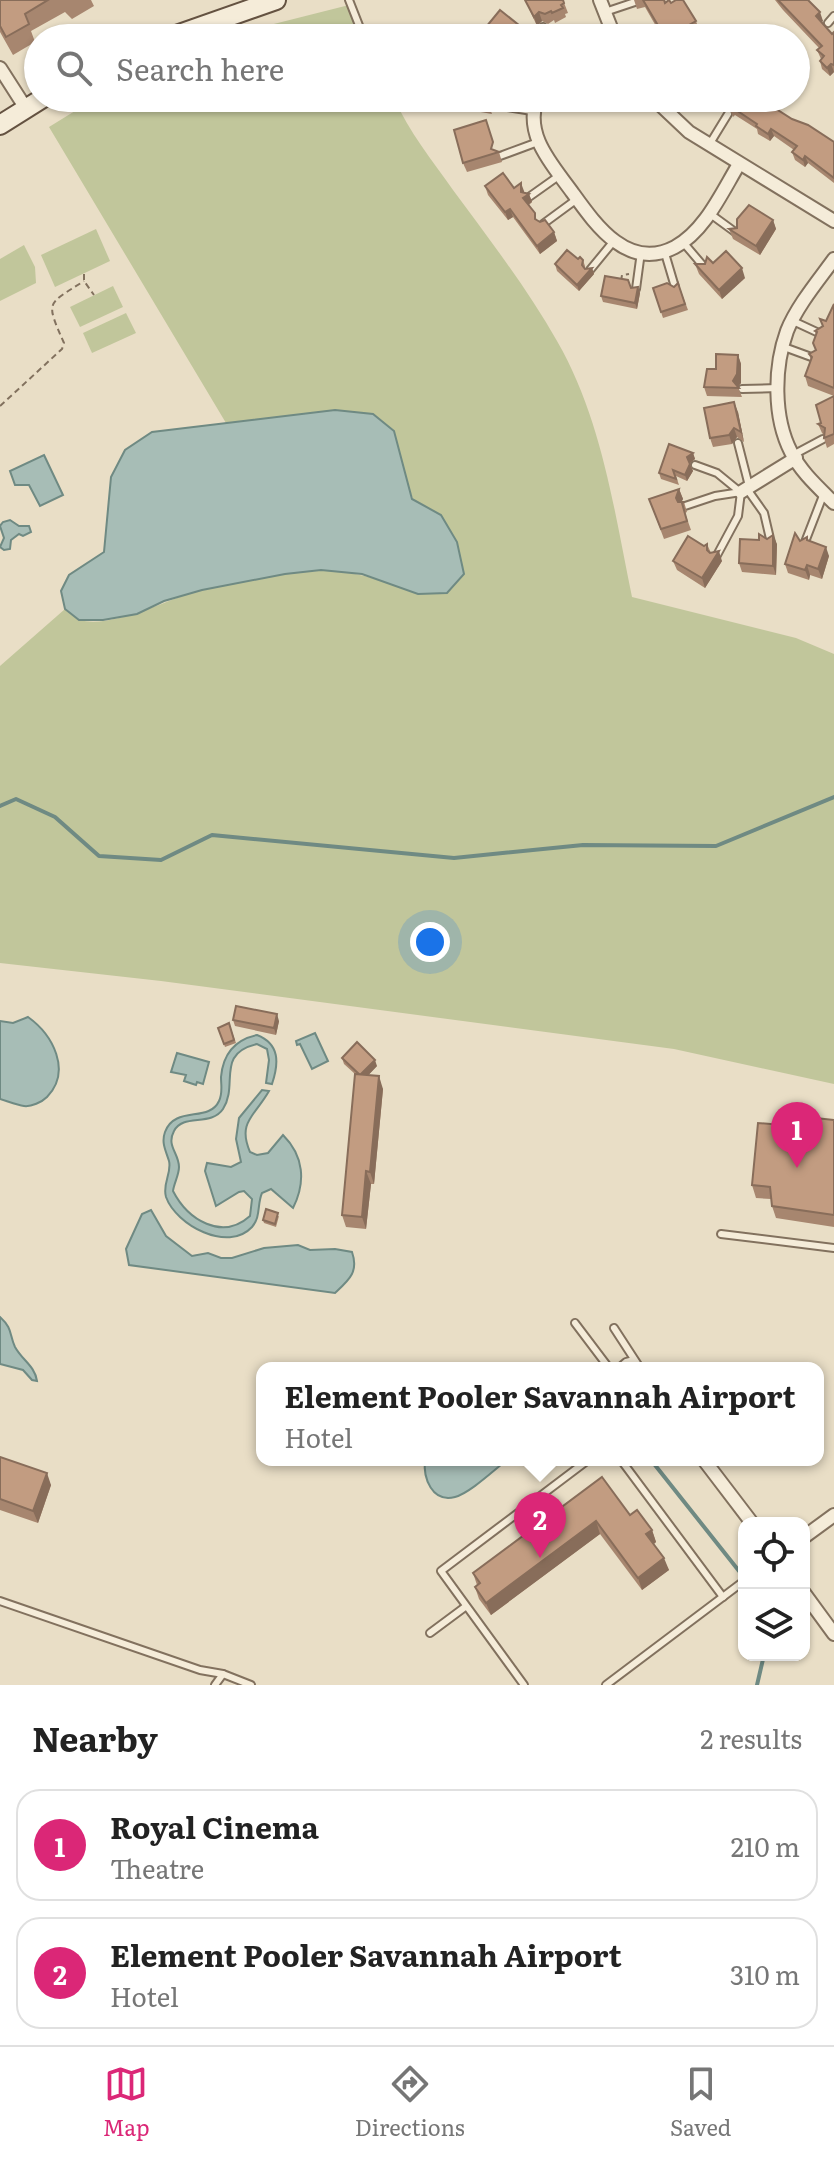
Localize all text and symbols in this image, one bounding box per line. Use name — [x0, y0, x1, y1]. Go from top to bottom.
search box — [24, 24, 810, 112]
icon: search — [52, 46, 96, 90]
text: Search here — [116, 46, 284, 90]
your location — [410, 922, 450, 962]
pin: 1 — [771, 1102, 823, 1168]
popup — [256, 1362, 824, 1466]
text: Element Pooler Savannah Airport — [284, 1373, 796, 1417]
text: Hotel — [284, 1417, 353, 1456]
pin: 2 — [514, 1492, 566, 1558]
map controls — [738, 1517, 810, 1661]
button: locate — [738, 1517, 810, 1589]
button: layers — [738, 1589, 810, 1661]
text: Nearby — [32, 1712, 158, 1762]
text: 2 results — [700, 1718, 802, 1757]
text: Royal Cinema — [110, 1804, 319, 1848]
text: 1 — [55, 1826, 65, 1865]
text: 210 m — [731, 1826, 800, 1865]
text: Theatre — [110, 1848, 204, 1887]
text: Element Pooler Savannah Airport — [110, 1932, 622, 1976]
text: 2 — [53, 1954, 67, 1993]
text: 310 m — [730, 1954, 800, 1993]
text: Hotel — [110, 1976, 179, 2015]
tab: Map — [103, 2062, 150, 2143]
tab: Directions — [355, 2062, 465, 2143]
tab: Saved — [670, 2062, 731, 2143]

